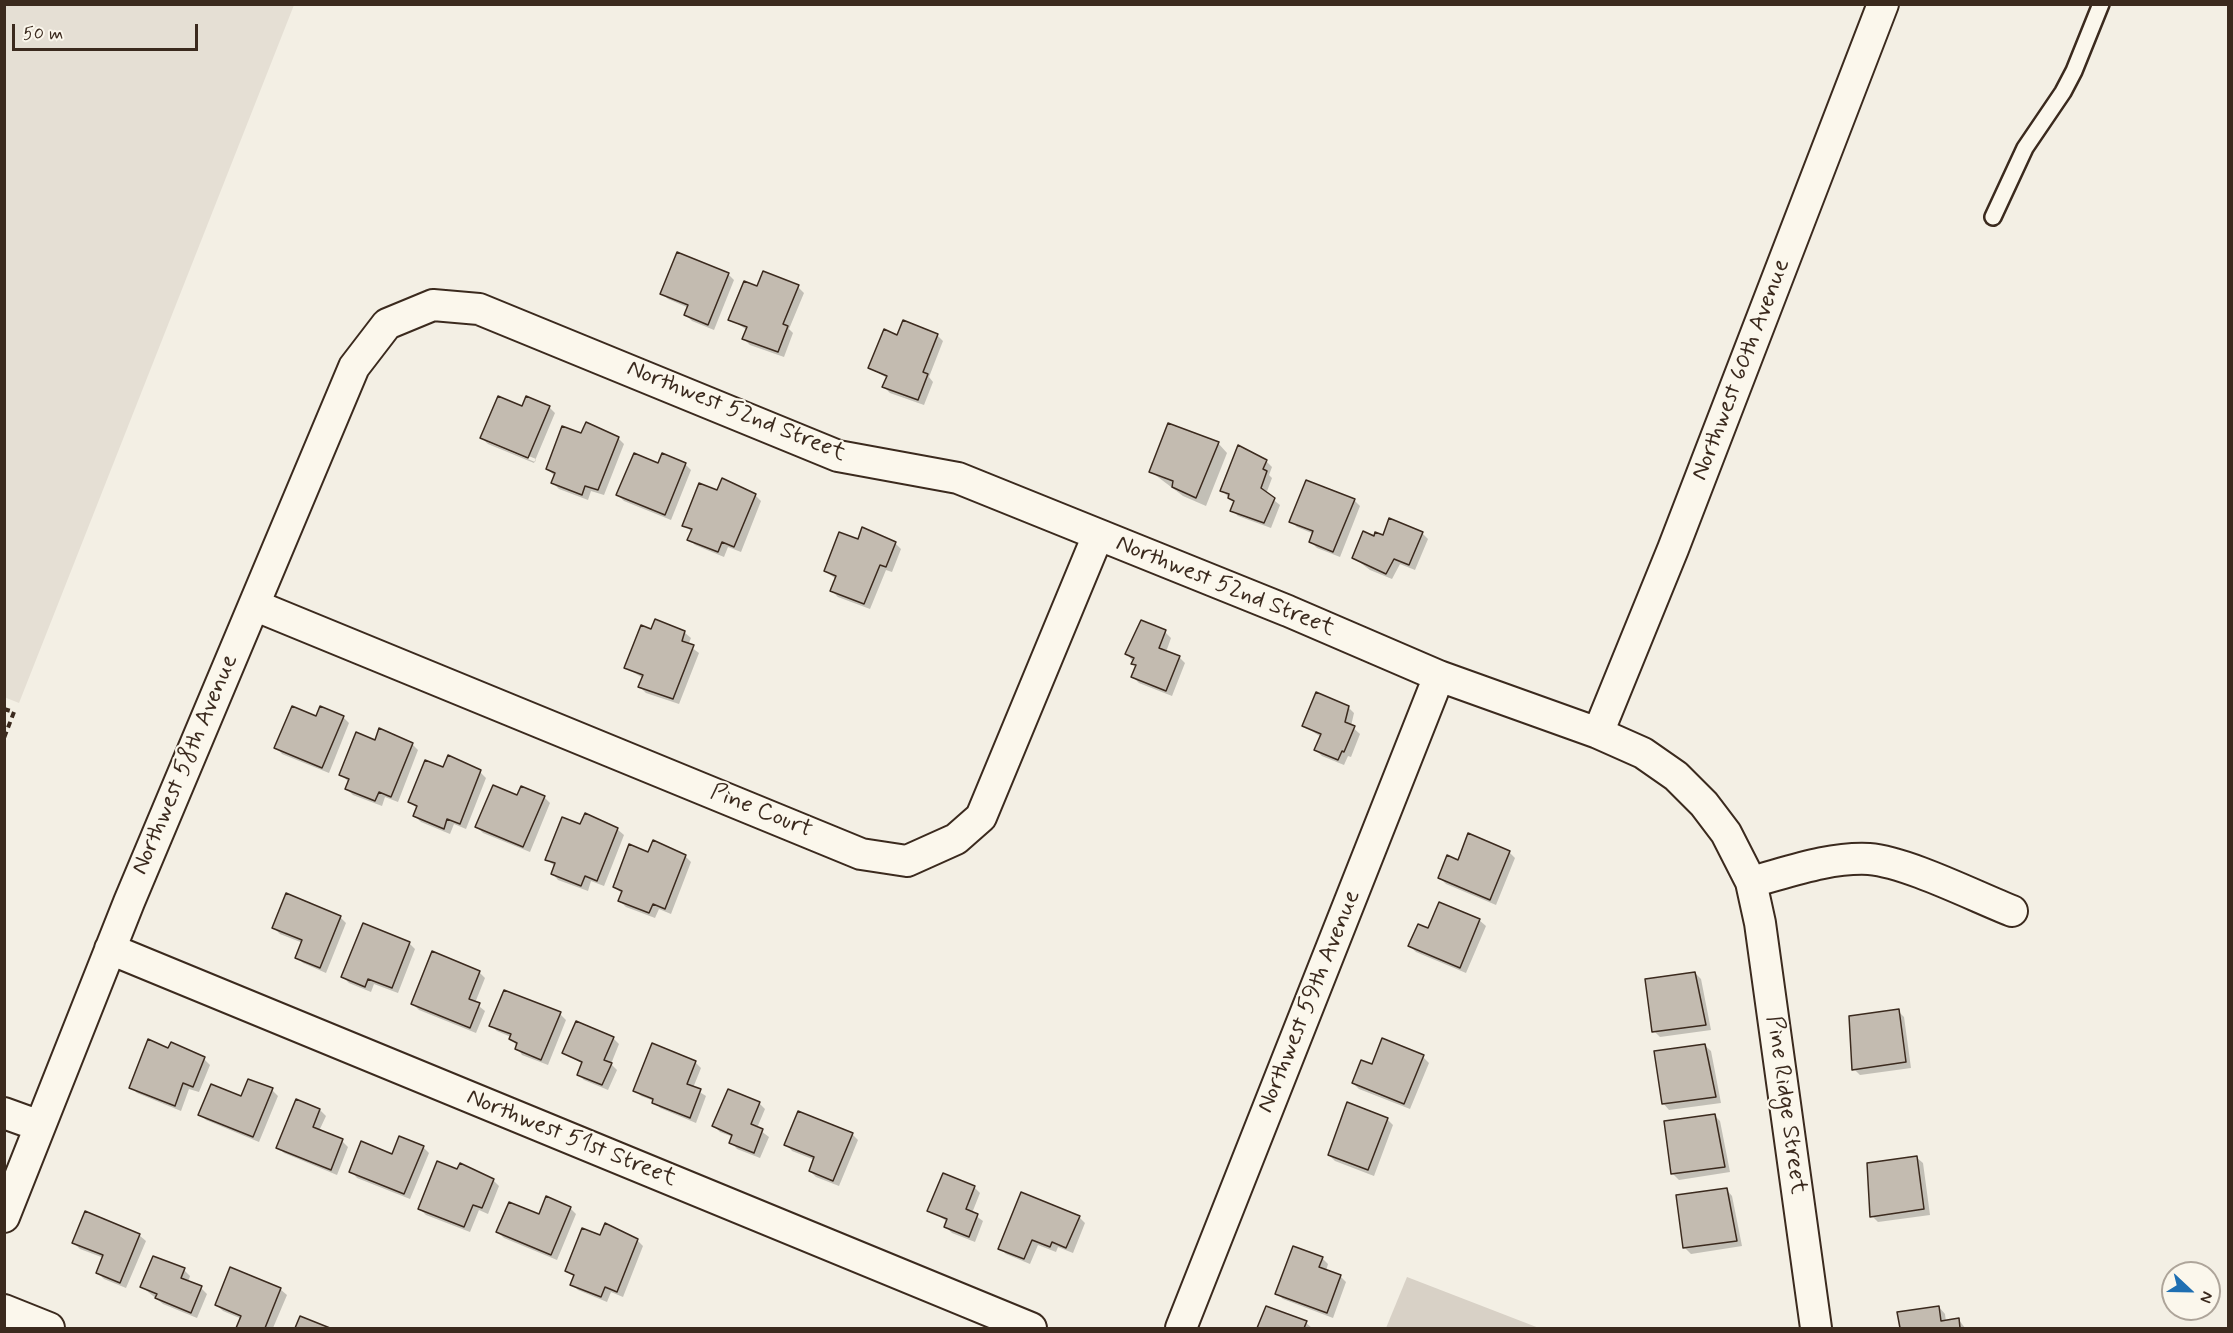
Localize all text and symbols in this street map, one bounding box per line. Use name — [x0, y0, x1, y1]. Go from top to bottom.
scale bar — [15, 12, 201, 50]
text: 50 m — [23, 22, 63, 46]
street label: Northwest 60th Avenue — [1686, 255, 1798, 485]
street label: Northwest 52nd Street — [622, 355, 850, 469]
street label: Northwest 52nd Street — [1111, 530, 1339, 644]
street label: Northwest 58th Avenue — [127, 650, 245, 880]
street label: Pine Court — [706, 779, 816, 845]
street label: Northwest 59th Avenue — [1252, 886, 1368, 1118]
street label: Pine Ridge Street — [1758, 1014, 1812, 1196]
street label: Northwest 51st Street — [462, 1084, 680, 1194]
north arrow — [2161, 1261, 2221, 1321]
text: N — [2195, 1288, 2218, 1306]

